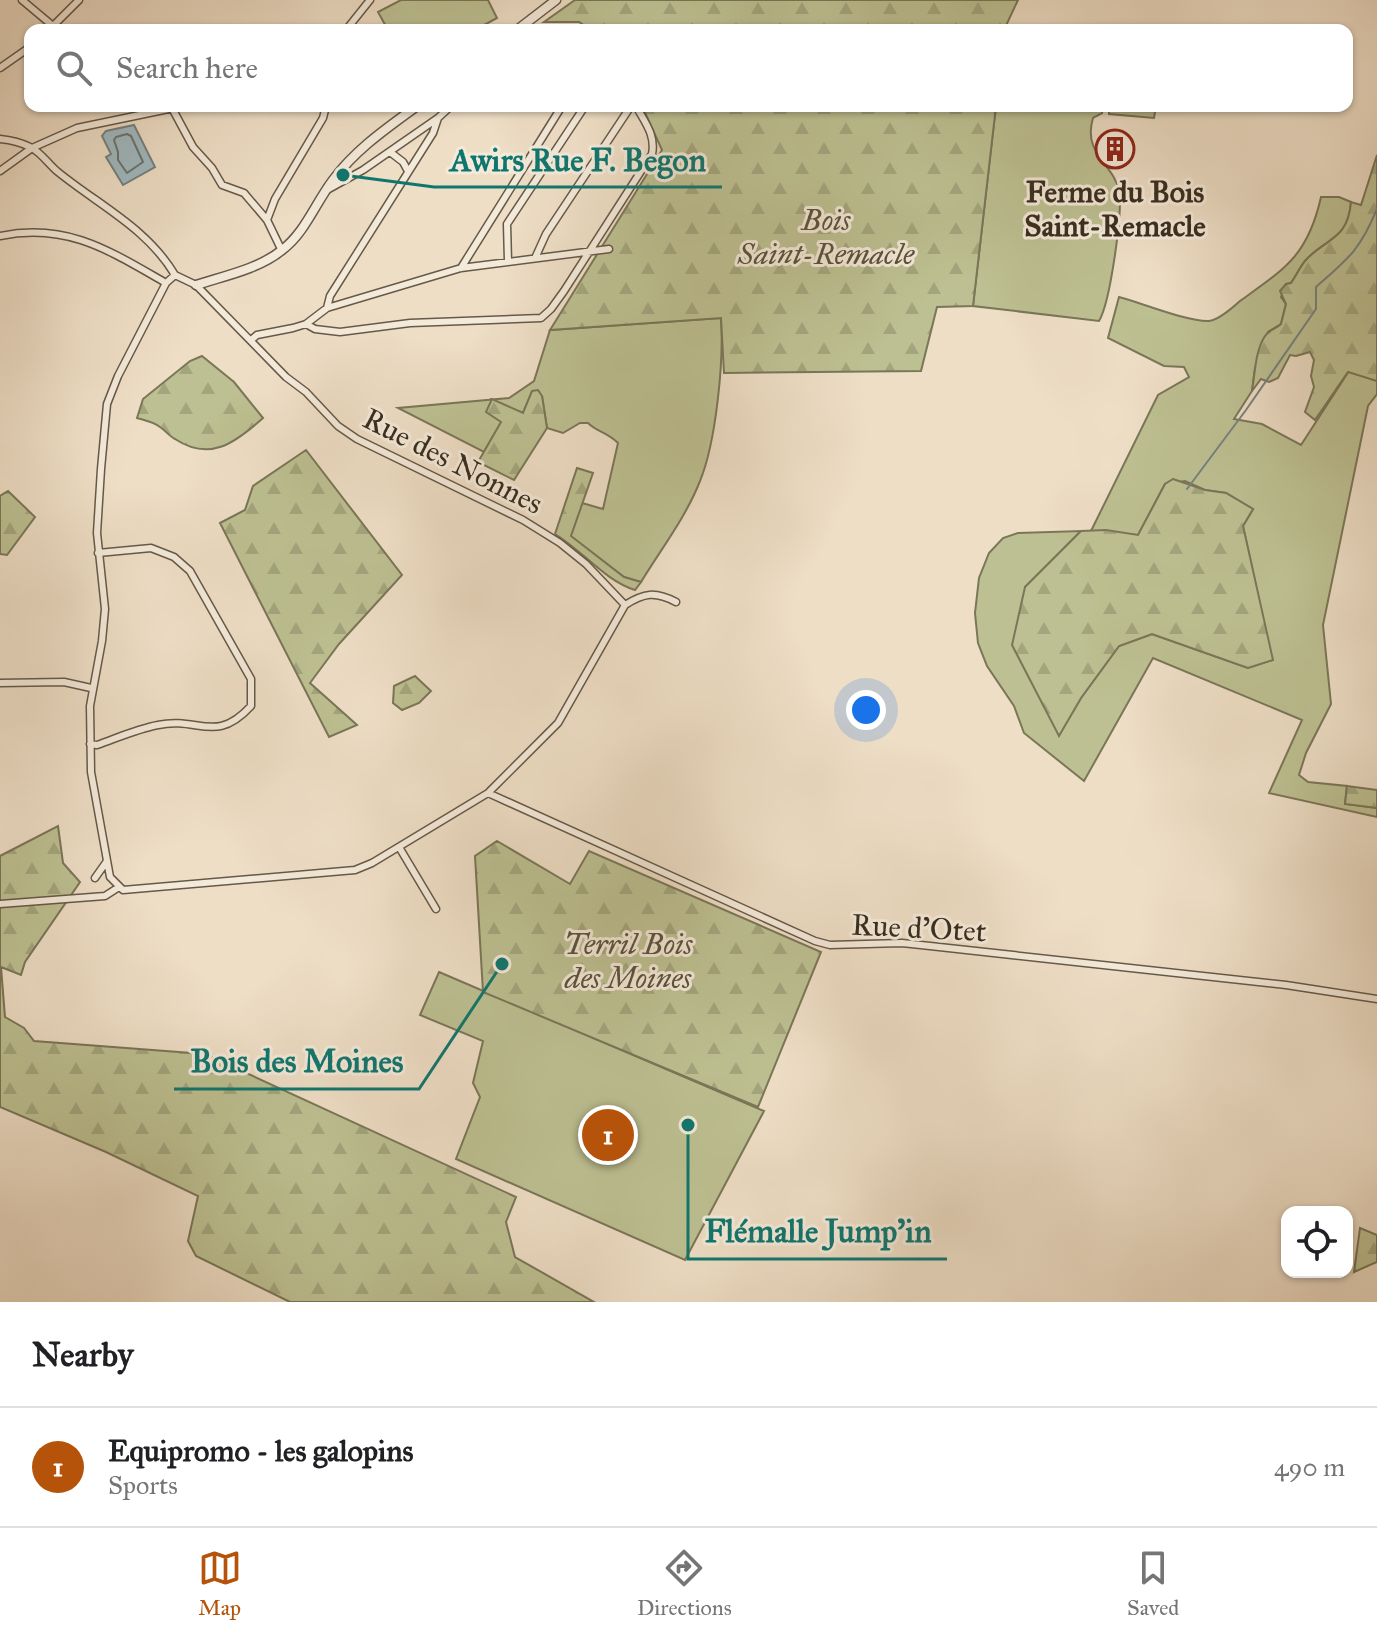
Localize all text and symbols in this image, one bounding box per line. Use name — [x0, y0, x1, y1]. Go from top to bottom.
search box — [24, 24, 1353, 112]
icon: search — [52, 46, 96, 90]
text: Search here — [116, 50, 258, 86]
building icon: Ferme du Bois Saint-Remacle — [1094, 128, 1136, 170]
callout: Awirs Rue F. Begon — [434, 131, 722, 187]
text: Awirs Rue F. Begon — [448, 141, 707, 180]
place label: Ferme du Bois Saint-Remacle — [1024, 174, 1206, 244]
park label: Bois Saint-Remacle — [737, 202, 915, 272]
street label: Rue des Nonnes — [357, 400, 549, 522]
your location — [846, 690, 886, 730]
street label: Rue d'Otet — [851, 906, 988, 950]
park label: Terril Bois des Moines — [564, 926, 694, 996]
callout: Bois des Moines — [174, 1033, 419, 1089]
text: Bois des Moines — [191, 1042, 404, 1081]
pin: 1 — [582, 1105, 634, 1165]
callout: Flémalle Jump'in — [688, 1203, 947, 1259]
map controls — [1281, 1206, 1353, 1278]
button: locate — [1281, 1206, 1353, 1278]
text: Flémalle Jump'in — [705, 1212, 932, 1251]
text: Nearby — [32, 1334, 134, 1375]
text: Equipromo - les galopins — [108, 1433, 413, 1469]
text: 1 — [53, 1451, 63, 1483]
text: 490 m — [1274, 1451, 1345, 1483]
text: Sports — [108, 1469, 178, 1501]
tab: Map — [198, 1546, 242, 1621]
tab: Directions — [637, 1546, 732, 1621]
tab: Saved — [1127, 1546, 1179, 1621]

